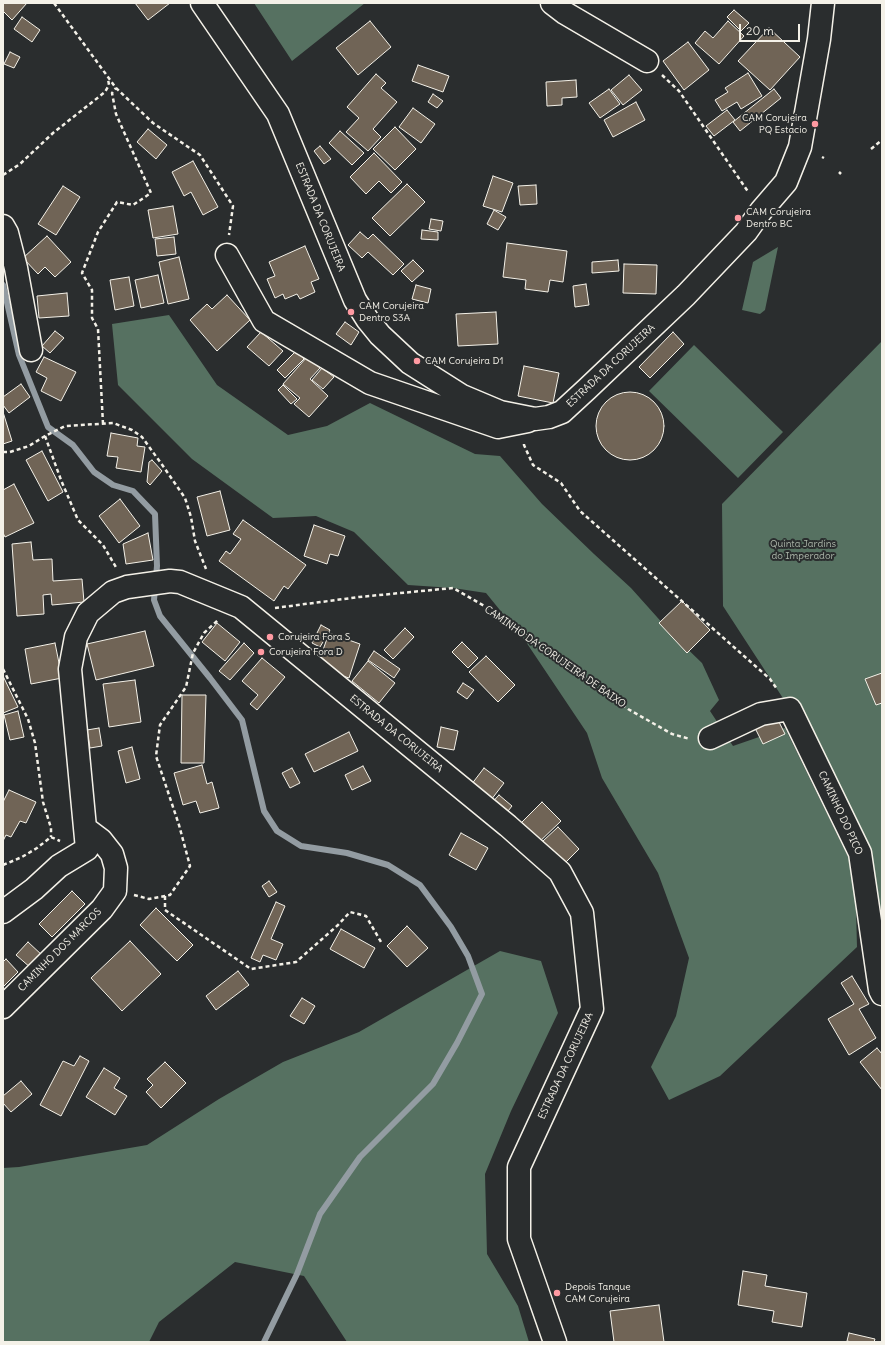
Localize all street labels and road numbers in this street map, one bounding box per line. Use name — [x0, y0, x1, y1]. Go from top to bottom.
street label: ESTRADA DA CORUJEIRA — [293, 161, 347, 273]
street label: ESTRADA DA CORUJEIRA — [564, 322, 658, 410]
street label: CAMINHO DA CORUJEIRA DE BAIXO — [482, 603, 628, 711]
street label: ESTRADA DA CORUJEIRA — [347, 693, 445, 775]
street label: CAMINHO DO PICO — [815, 769, 865, 857]
street label: CAMINHO DOS MARCOS — [16, 906, 104, 994]
street label: ESTRADA DA CORUJEIRA — [536, 1011, 596, 1121]

